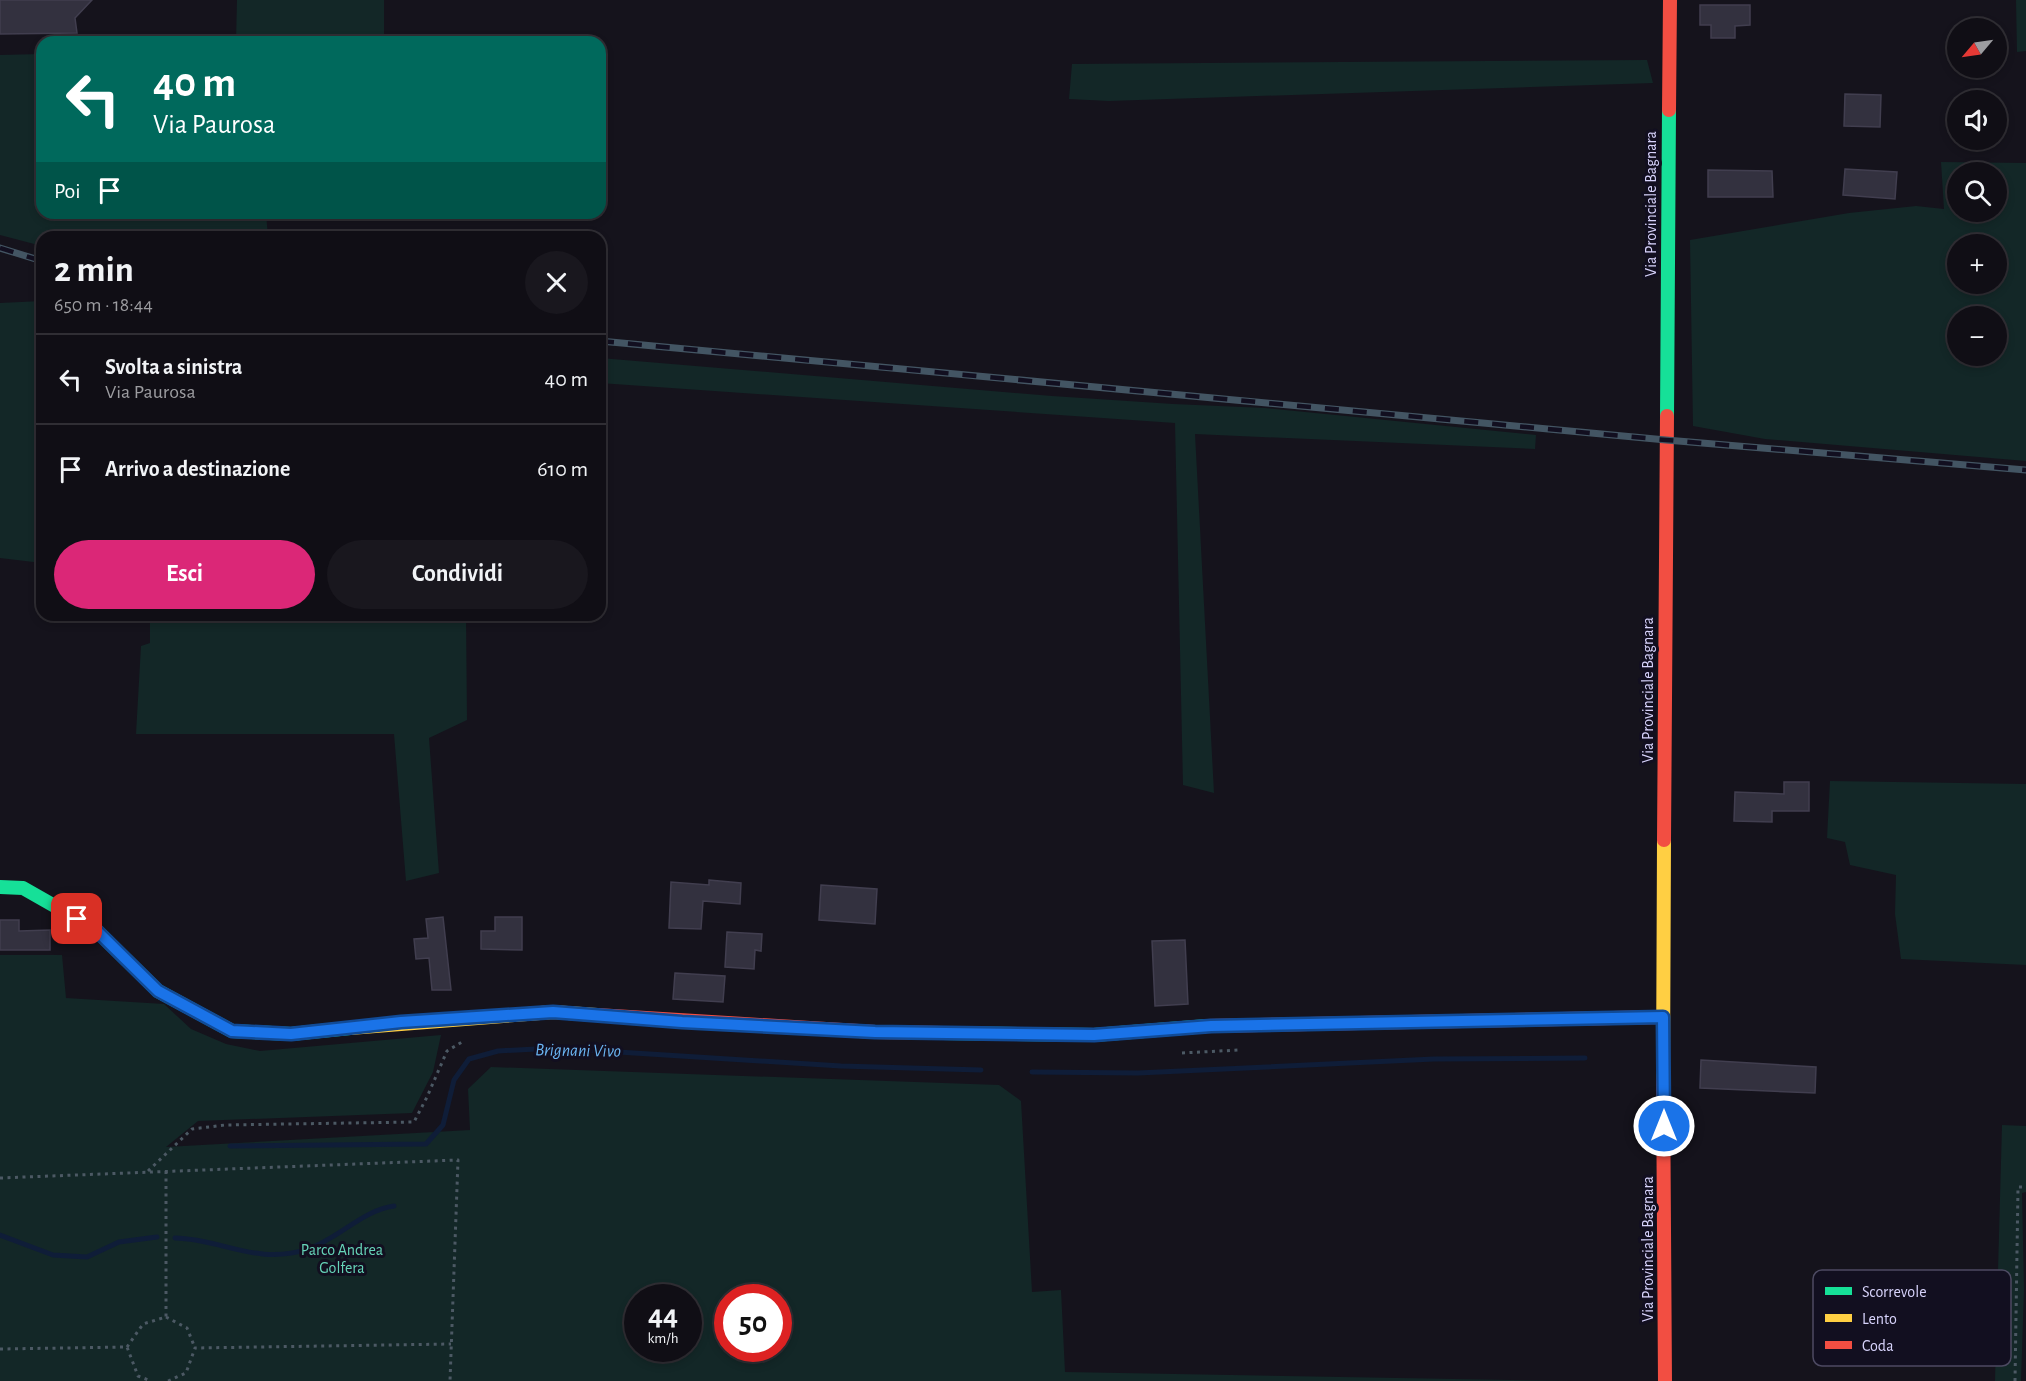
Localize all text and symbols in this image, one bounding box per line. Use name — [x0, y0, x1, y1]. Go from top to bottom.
north arrow — [1947, 18, 2007, 78]
map controls — [1947, 18, 2007, 366]
icon: left — [54, 60, 132, 138]
text: 40 m — [153, 62, 236, 104]
button: sound — [1947, 90, 2007, 150]
text: Via Paurosa — [153, 111, 275, 138]
street label: Via Provinciale Bagnara — [1643, 131, 1659, 277]
button: search — [1947, 162, 2007, 222]
icon: arrive — [93, 174, 126, 207]
text: Poi — [54, 180, 81, 202]
button: + — [1947, 234, 2007, 294]
button: close — [525, 251, 588, 314]
text: 2 min — [54, 252, 134, 288]
text: 650 m · 18:44 — [54, 295, 153, 315]
button: − — [1947, 306, 2007, 366]
text: Svolta a sinistra — [105, 356, 242, 378]
icon: left — [54, 363, 87, 396]
text: 40 m — [545, 368, 588, 390]
text: Via Paurosa — [105, 382, 196, 402]
icon: arrive — [54, 453, 87, 486]
text: Arrivo a destinazione — [105, 458, 290, 480]
text: 610 m — [537, 458, 588, 480]
button: Esci — [54, 540, 315, 609]
button: Condividi — [327, 540, 588, 609]
street label: Via Provinciale Bagnara — [1640, 617, 1656, 763]
pin — [51, 893, 102, 944]
icon: arrive — [60, 902, 93, 935]
water label: Brignani Vivo — [535, 1041, 621, 1061]
position arrow — [1632, 1094, 1696, 1158]
street label: Via Provinciale Bagnara — [1640, 1176, 1656, 1322]
park label: Parco Andrea Golfera — [301, 1242, 383, 1276]
legend — [1813, 1270, 2011, 1366]
speed limit sign: 50 — [714, 1284, 792, 1362]
text: Scorrevole — [1862, 1284, 1927, 1300]
text: 44 — [648, 1301, 678, 1331]
text: Lento — [1862, 1311, 1897, 1327]
text: km/h — [648, 1331, 678, 1346]
text: Coda — [1862, 1338, 1894, 1354]

